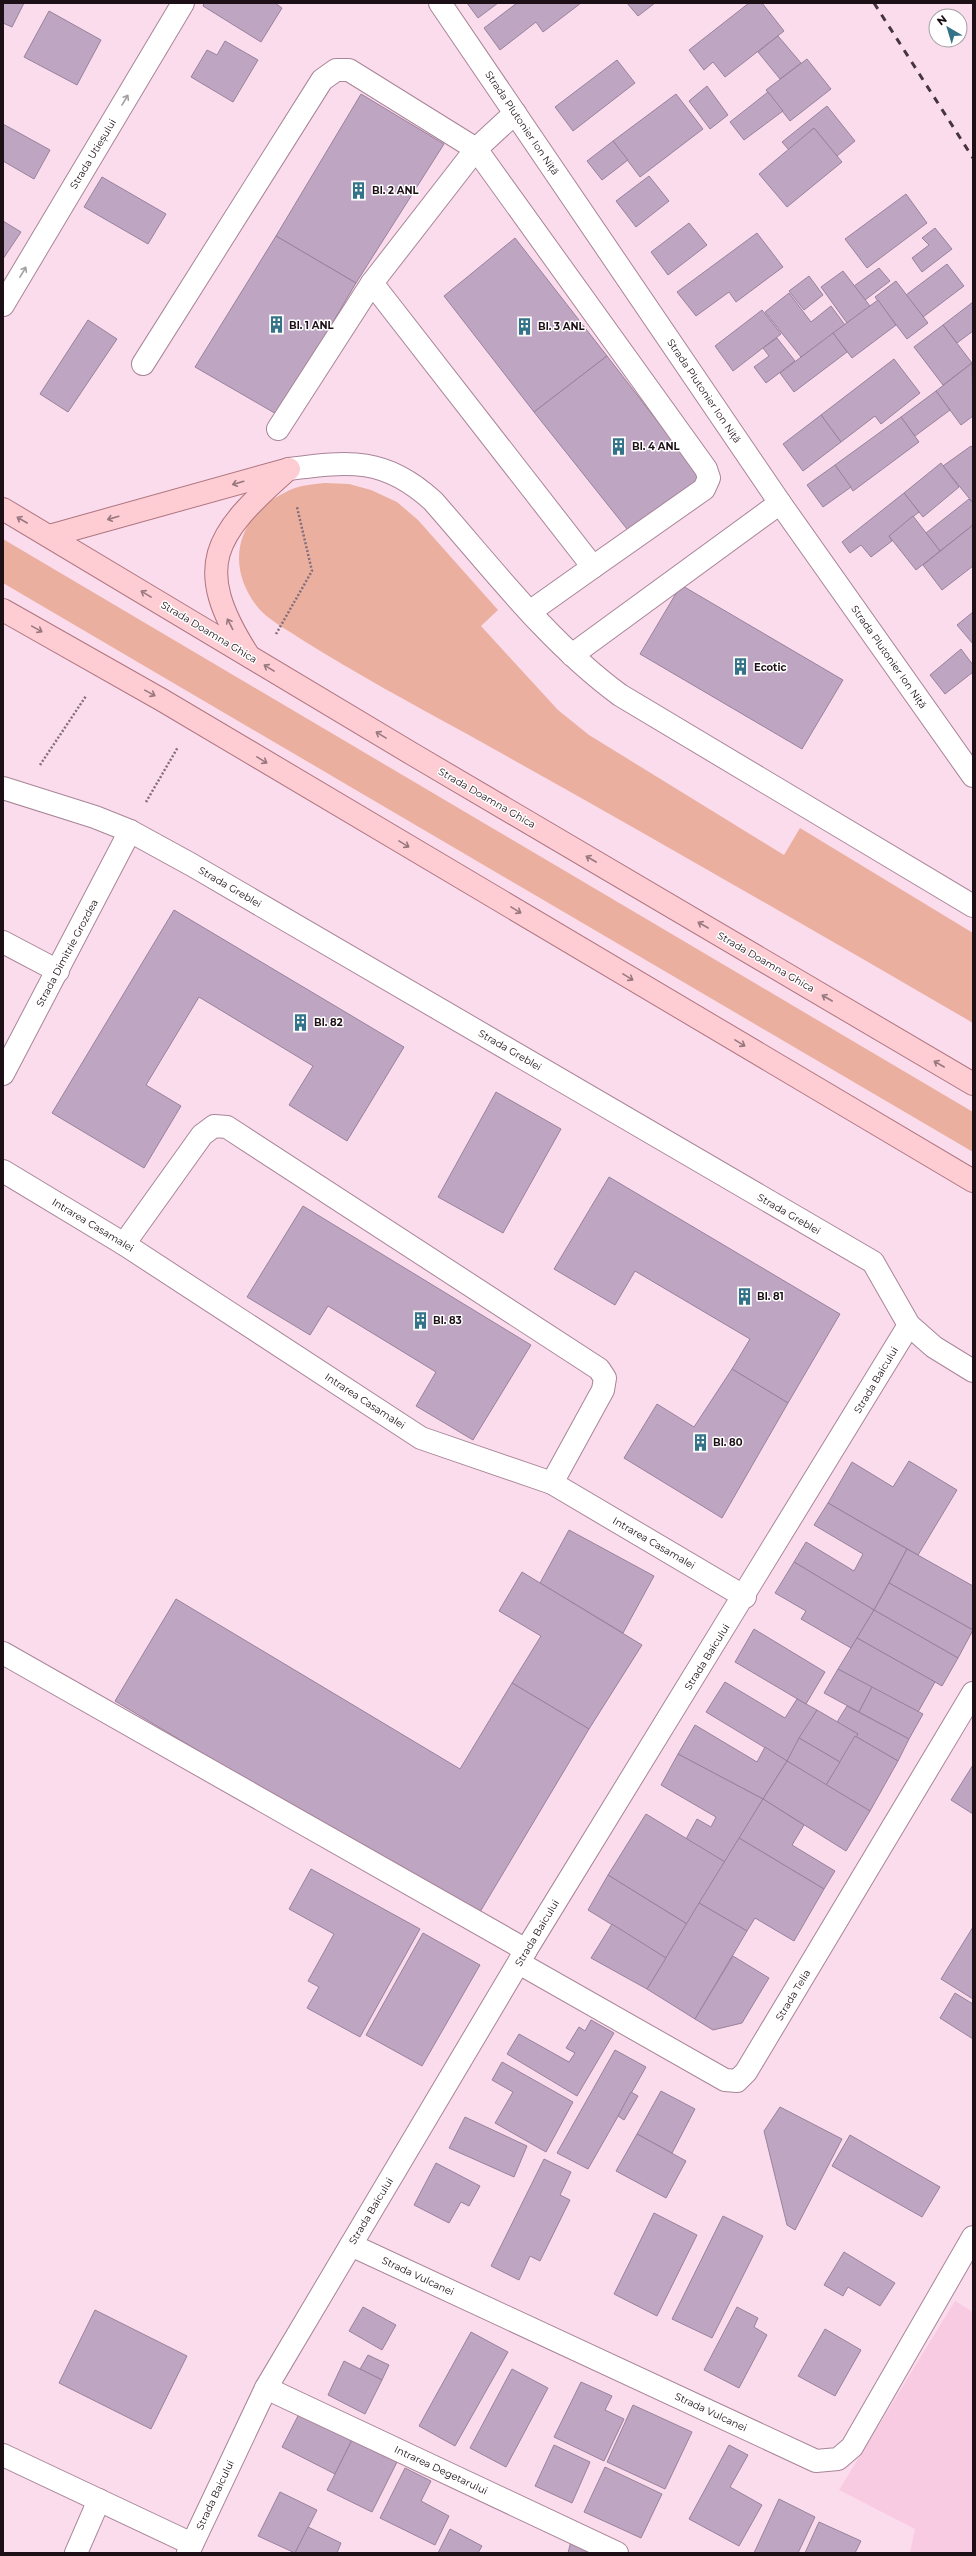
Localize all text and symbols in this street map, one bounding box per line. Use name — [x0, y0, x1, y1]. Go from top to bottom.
north arrow — [928, 8, 968, 48]
text: N — [934, 12, 950, 28]
street label: Strada Plutonier Ion Niță — [482, 68, 562, 178]
one-way arrow — [122, 94, 130, 106]
street label: Strada Utieșului — [67, 117, 119, 191]
building icon: Bl. 2 ANL — [349, 180, 369, 200]
place label: Bl. 2 ANL — [372, 184, 419, 197]
one-way arrow — [19, 267, 27, 278]
building icon: Bl. 1 ANL — [266, 315, 286, 335]
building icon: Bl. 3 ANL — [515, 316, 535, 336]
place label: Bl. 1 ANL — [289, 319, 334, 332]
place label: Bl. 3 ANL — [538, 320, 585, 333]
street label: Strada Plutonier Ion Niță — [664, 336, 744, 446]
building icon: Bl. 4 ANL — [609, 436, 629, 456]
place label: Bl. 4 ANL — [632, 440, 680, 453]
one-way arrow — [232, 480, 245, 487]
one-way arrow — [107, 515, 120, 523]
one-way arrow — [16, 516, 28, 524]
one-way arrow — [141, 590, 152, 598]
street label: Strada Doamna Ghica — [159, 598, 259, 666]
street label: Strada Plutonier Ion Niță — [848, 603, 930, 711]
one-way arrow — [225, 618, 233, 630]
one-way arrow — [31, 626, 43, 634]
building icon: Ecotic — [731, 657, 751, 677]
place label: Ecotic — [754, 661, 786, 674]
one-way arrow — [263, 664, 275, 672]
one-way arrow — [144, 690, 156, 698]
one-way arrow — [376, 731, 387, 739]
one-way arrow — [256, 756, 268, 764]
street label: Strada Doamna Ghica — [436, 765, 538, 831]
one-way arrow — [398, 841, 410, 849]
one-way arrow — [585, 855, 597, 863]
street label: Strada Greblei — [196, 864, 264, 910]
street label: Strada Dimitrie Grozdea — [33, 897, 101, 1009]
one-way arrow — [510, 907, 522, 915]
one-way arrow — [697, 921, 709, 929]
street label: Strada Doamna Ghica — [715, 929, 817, 995]
one-way arrow — [622, 973, 634, 981]
one-way arrow — [821, 994, 833, 1002]
building icon: Bl. 82 — [291, 1012, 311, 1032]
place label: Bl. 82 — [314, 1016, 343, 1029]
street label: Strada Greblei — [476, 1027, 544, 1073]
one-way arrow — [734, 1039, 746, 1047]
one-way arrow — [933, 1060, 945, 1068]
street label: Strada Greblei — [755, 1191, 823, 1237]
street label: Intrarea Casamalei — [50, 1195, 136, 1255]
building icon: Bl. 81 — [734, 1286, 754, 1306]
place label: Bl. 81 — [757, 1290, 784, 1303]
building icon: Bl. 83 — [410, 1310, 430, 1330]
place label: Bl. 83 — [433, 1314, 462, 1327]
street label: Strada Baicului — [851, 1344, 901, 1416]
street label: Intrarea Casamalei — [322, 1370, 408, 1432]
building icon: Bl. 80 — [690, 1432, 710, 1452]
place label: Bl. 80 — [713, 1436, 743, 1449]
street label: Intrarea Casamalei — [610, 1514, 698, 1572]
street label: Strada Baicului — [681, 1622, 733, 1692]
street label: Strada Baicului — [512, 1897, 562, 1969]
street label: Strada Telia — [773, 1967, 813, 2023]
street label: Strada Baicului — [346, 2175, 396, 2247]
street label: Strada Vulcanei — [380, 2254, 456, 2298]
street label: Strada Vulcanei — [673, 2390, 749, 2434]
street label: Intrarea Degetarului — [392, 2443, 490, 2497]
street label: Strada Baicului — [193, 2458, 237, 2532]

